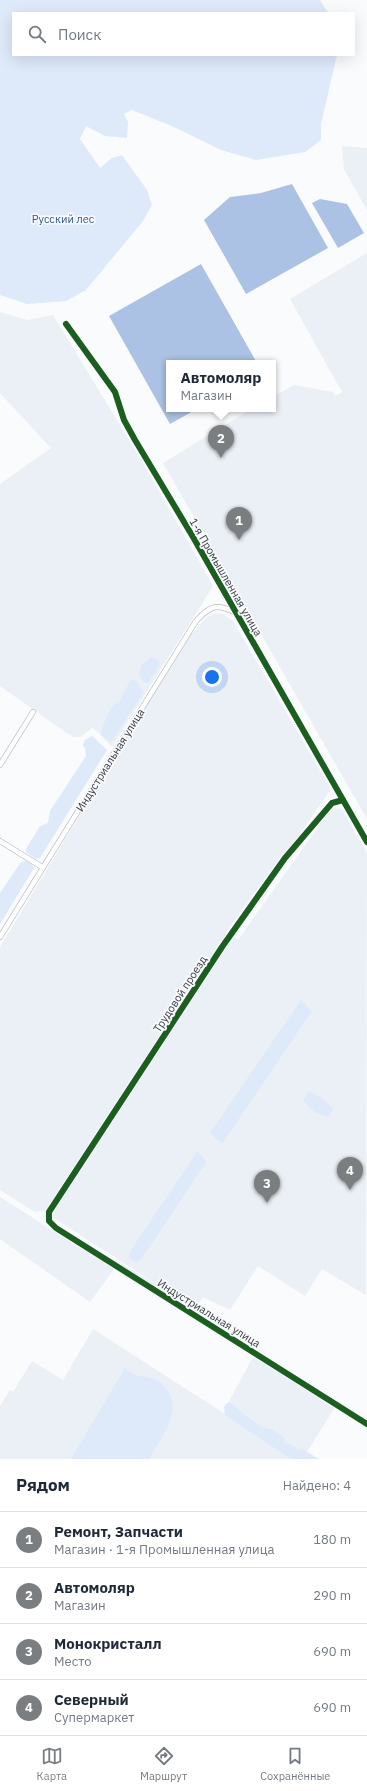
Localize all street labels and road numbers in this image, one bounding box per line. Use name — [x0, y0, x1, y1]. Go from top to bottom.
street label: 1-я Промышленная улица — [187, 516, 265, 638]
street label: Индустриальная улица — [73, 706, 148, 814]
street label: Трудовой проезд — [150, 953, 210, 1035]
street label: Индустриальная улица — [155, 1276, 263, 1351]

